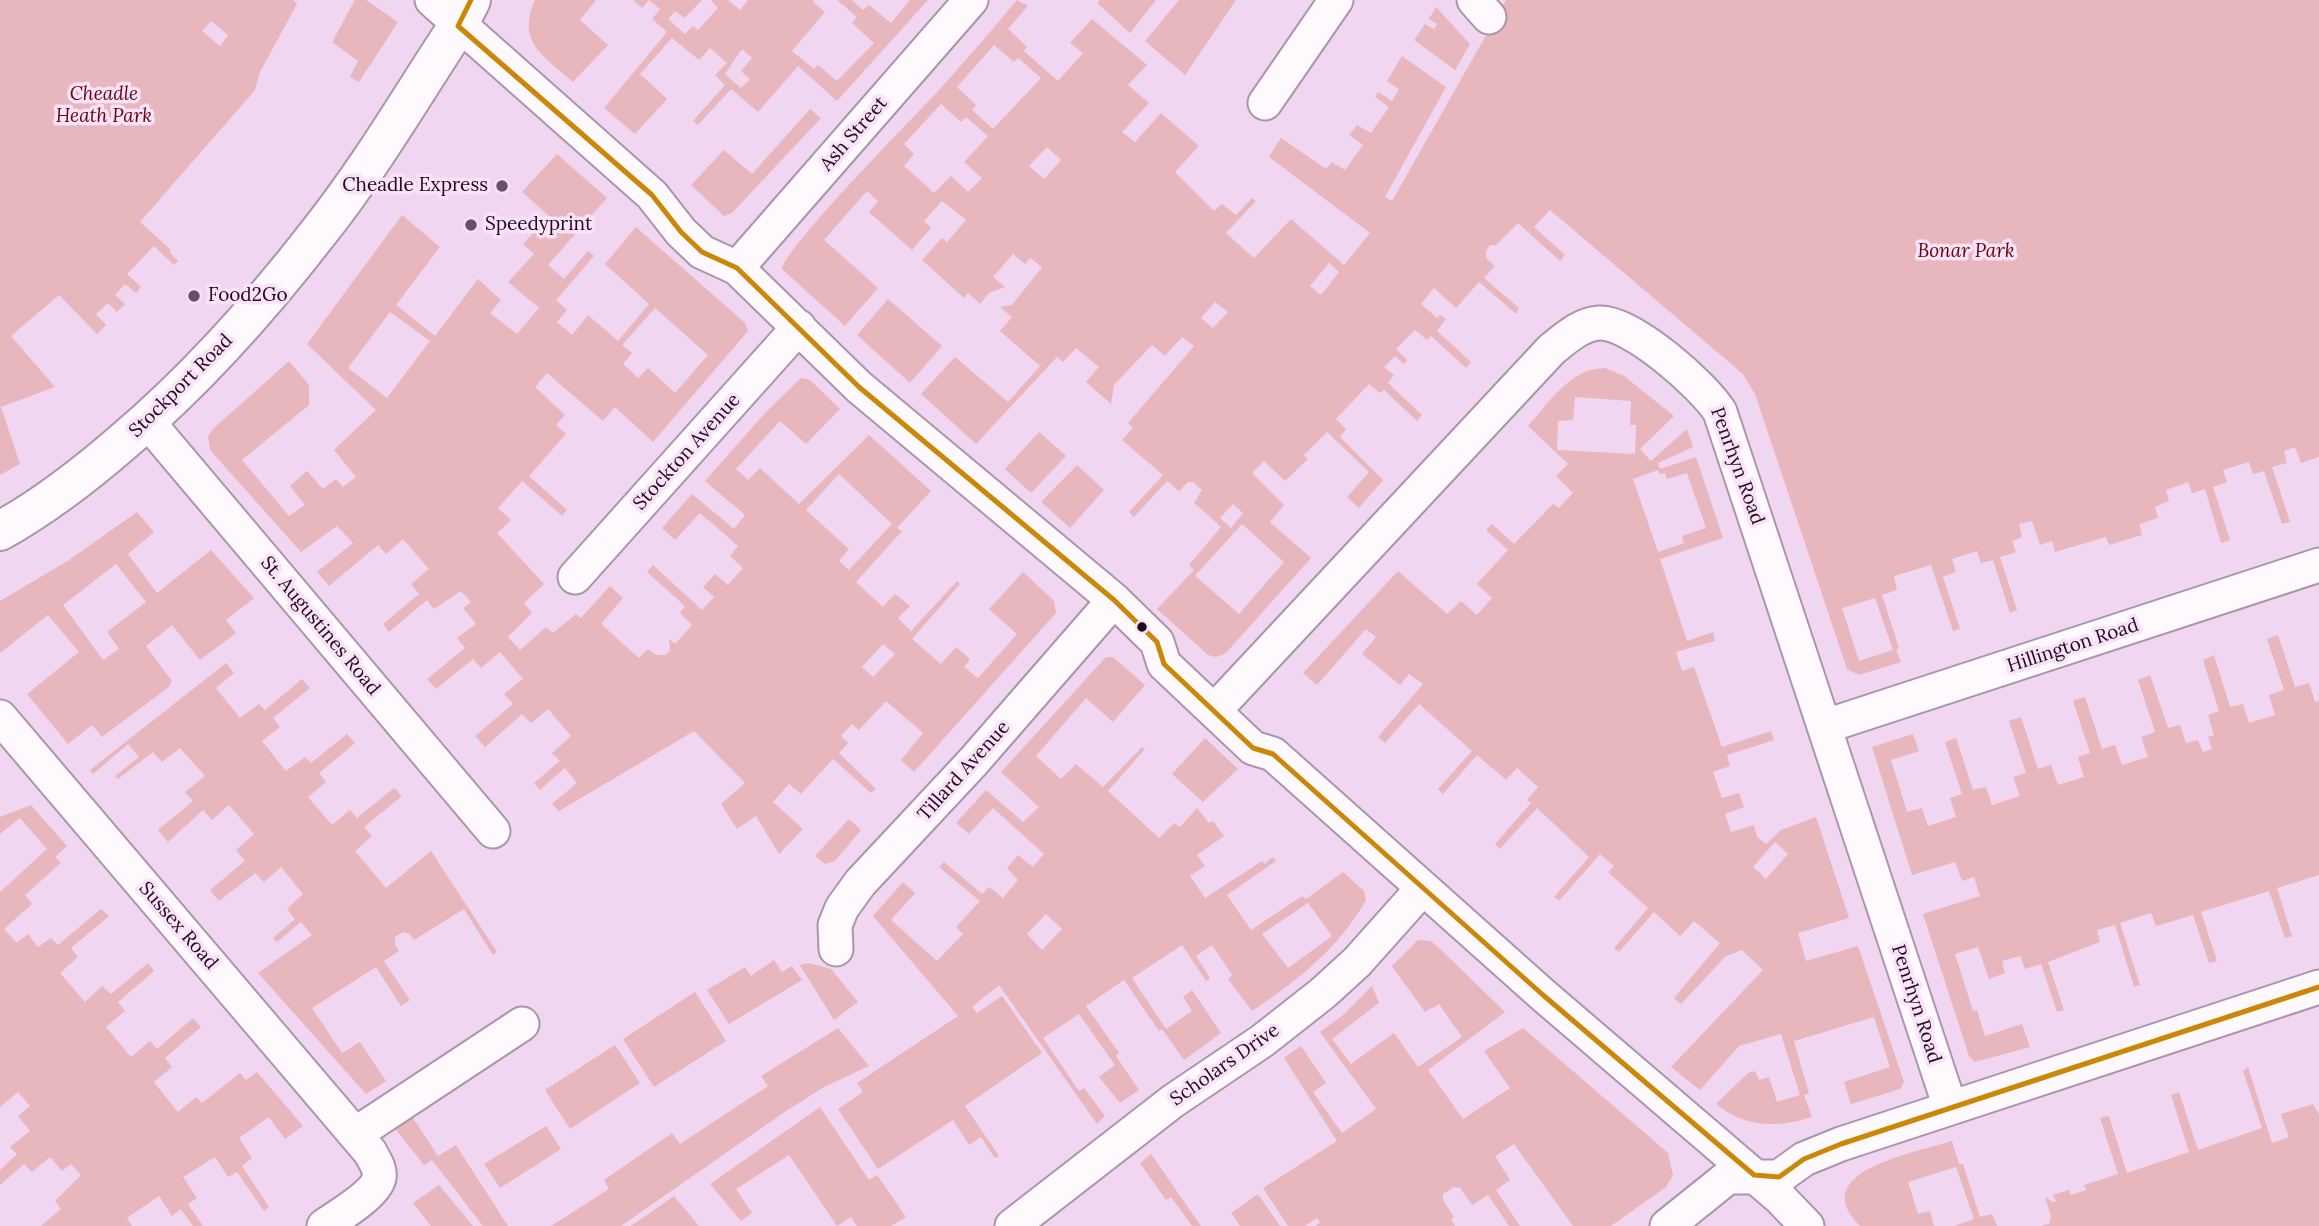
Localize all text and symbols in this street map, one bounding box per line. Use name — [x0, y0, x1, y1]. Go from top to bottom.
park label: Cheadle Heath Park — [56, 84, 152, 128]
street label: Ash Street — [816, 92, 892, 176]
place label: Cheadle Express — [342, 175, 488, 197]
marker: Cheadle Express — [494, 178, 510, 194]
place label: Speedyprint — [485, 214, 592, 236]
marker: Speedyprint — [463, 217, 479, 233]
park label: Bonar Park — [1917, 241, 2015, 263]
place label: Food2Go — [208, 285, 287, 307]
marker: Food2Go — [186, 288, 202, 304]
street label: Stockport Road — [125, 330, 237, 442]
street label: Stockton Avenue — [629, 389, 745, 515]
street label: Penrhyn Road — [1705, 404, 1769, 528]
street label: St. Augustines Road — [255, 552, 385, 700]
street label: Hillington Road — [2004, 614, 2142, 678]
unlabelled marker — [1135, 620, 1149, 634]
street label: Tillard Avenue — [913, 716, 1015, 826]
street label: Sussex Road — [134, 877, 222, 975]
street label: Penrhyn Road — [1886, 942, 1946, 1066]
street label: Scholars Drive — [1166, 1019, 1284, 1111]

